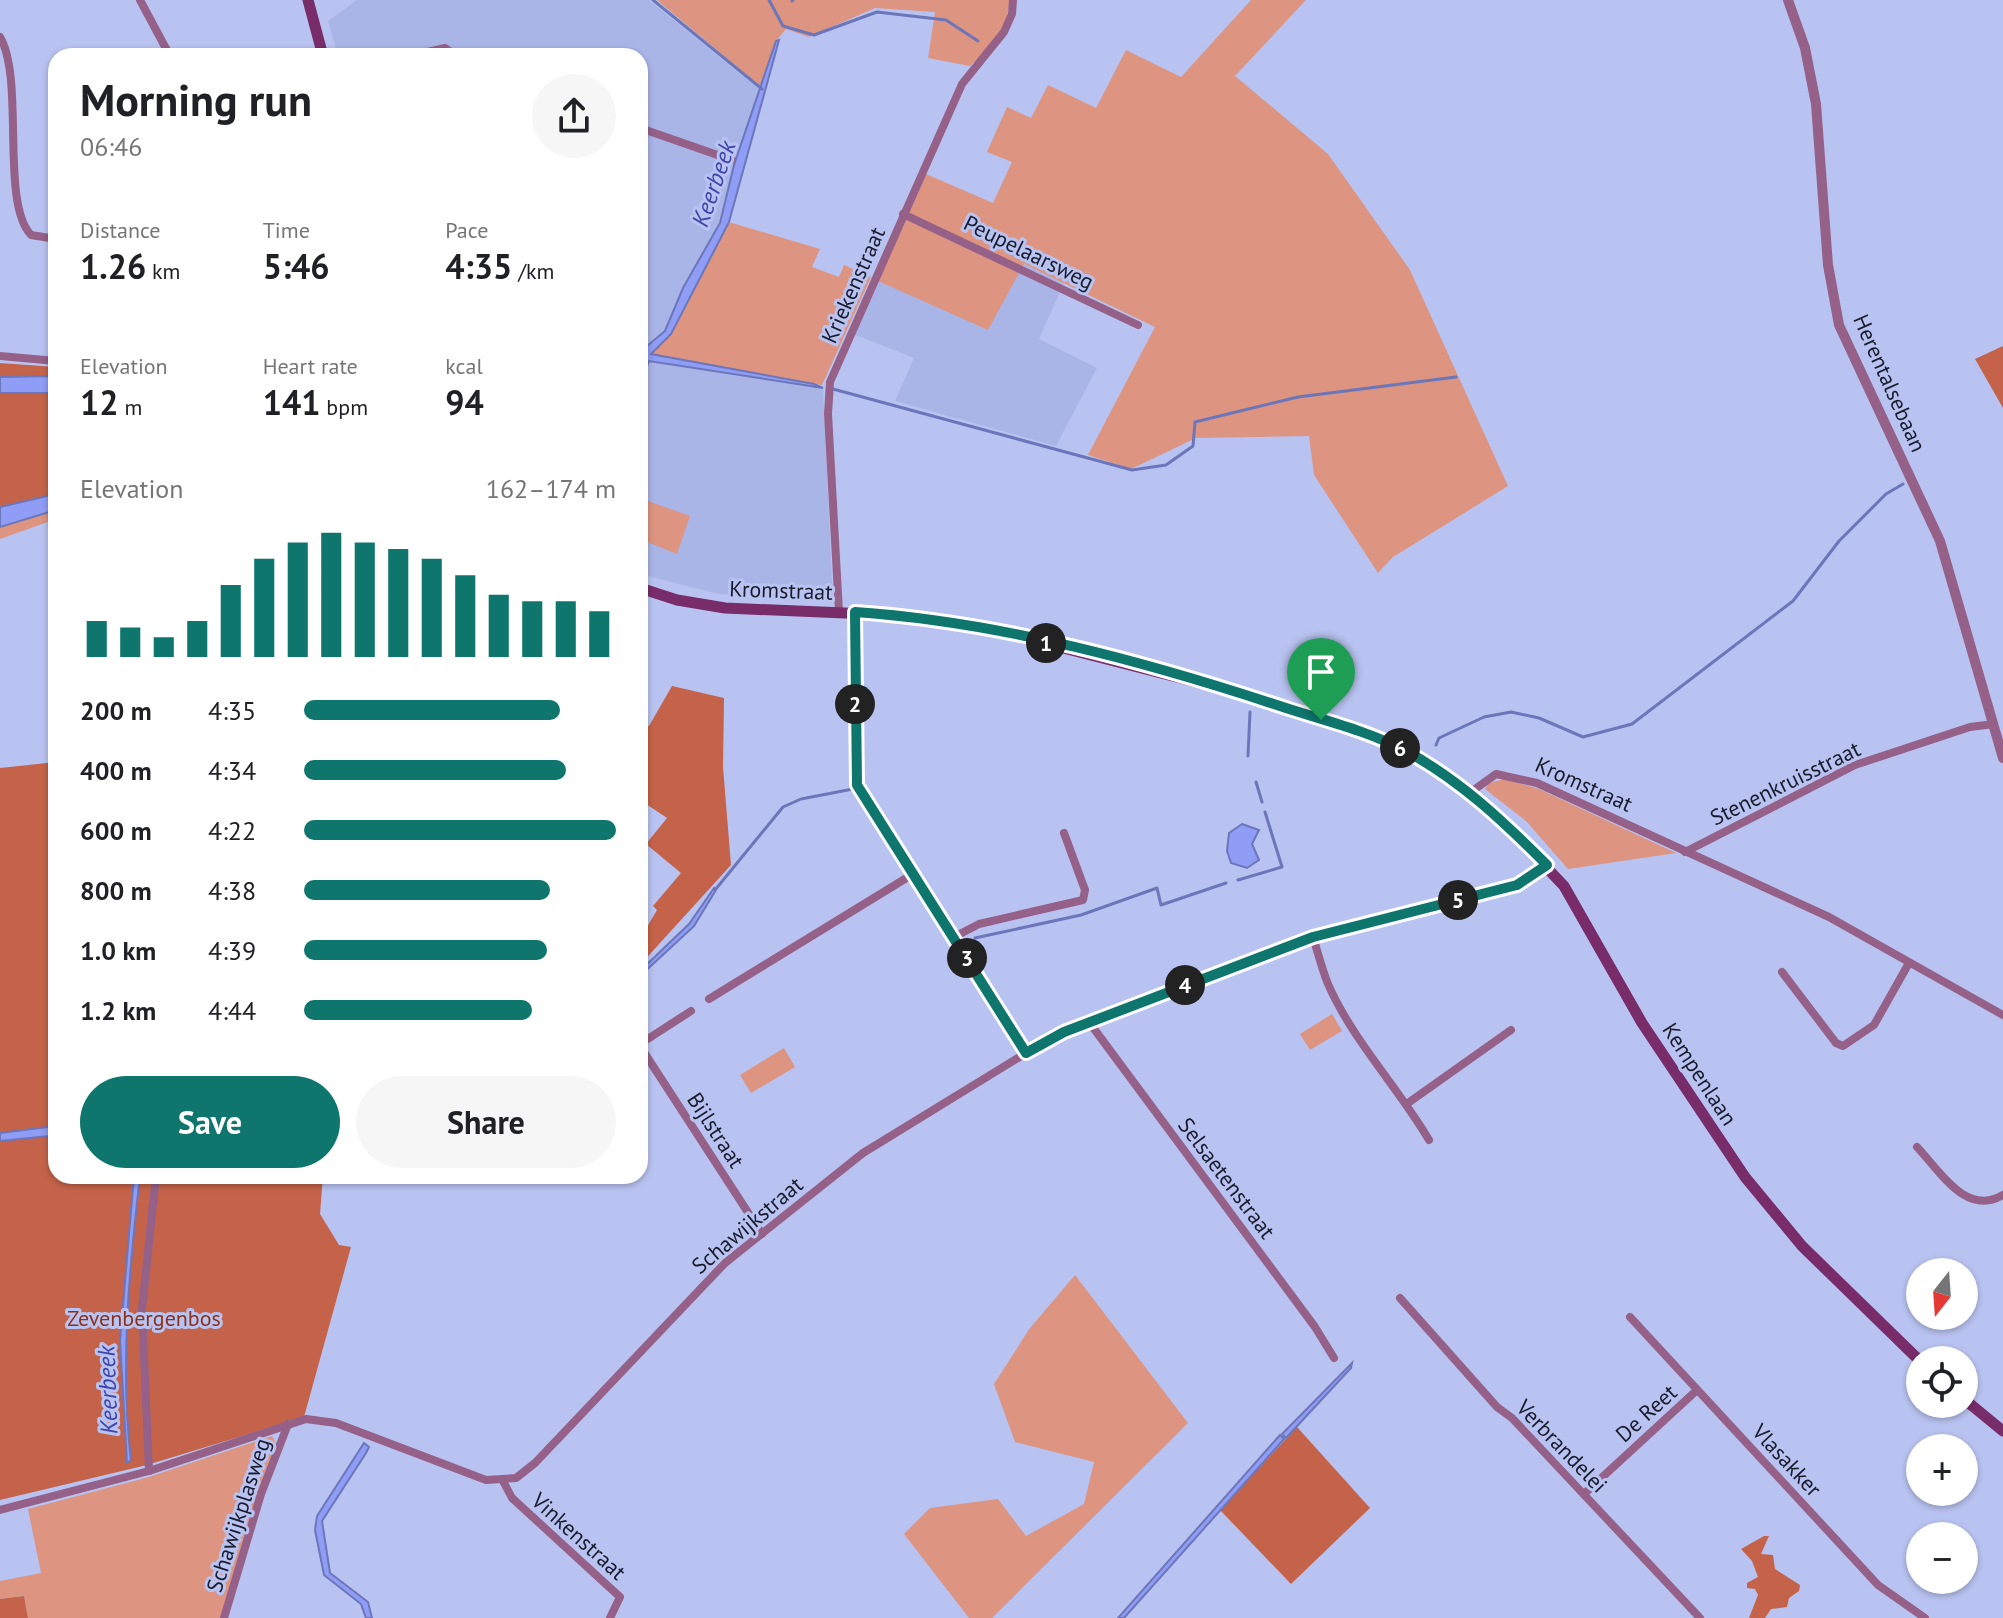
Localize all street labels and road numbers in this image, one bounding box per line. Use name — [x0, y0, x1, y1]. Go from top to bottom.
street label: Peupelaarsweg — [959, 208, 1099, 296]
street label: Kriekenstraat — [815, 222, 891, 347]
street label: Herentalsebaan — [1847, 310, 1933, 456]
street label: Kromstraat — [729, 574, 834, 606]
street label: Stenenkruisstraat — [1705, 734, 1865, 831]
street label: Kromstraat — [1531, 750, 1637, 818]
street label: Kempenlaan — [1656, 1017, 1744, 1131]
street label: Bijlstraat — [681, 1087, 751, 1174]
street label: Selsaetenstraat — [1172, 1112, 1282, 1245]
street label: Schawijkstraat — [686, 1170, 809, 1280]
street label: De Reet — [1609, 1378, 1683, 1448]
street label: Verbrandelei — [1510, 1393, 1613, 1498]
street label: Vlasakker — [1746, 1417, 1828, 1503]
street label: Schawijkplasweg — [200, 1434, 276, 1596]
street label: Vinkenstraat — [525, 1486, 632, 1586]

